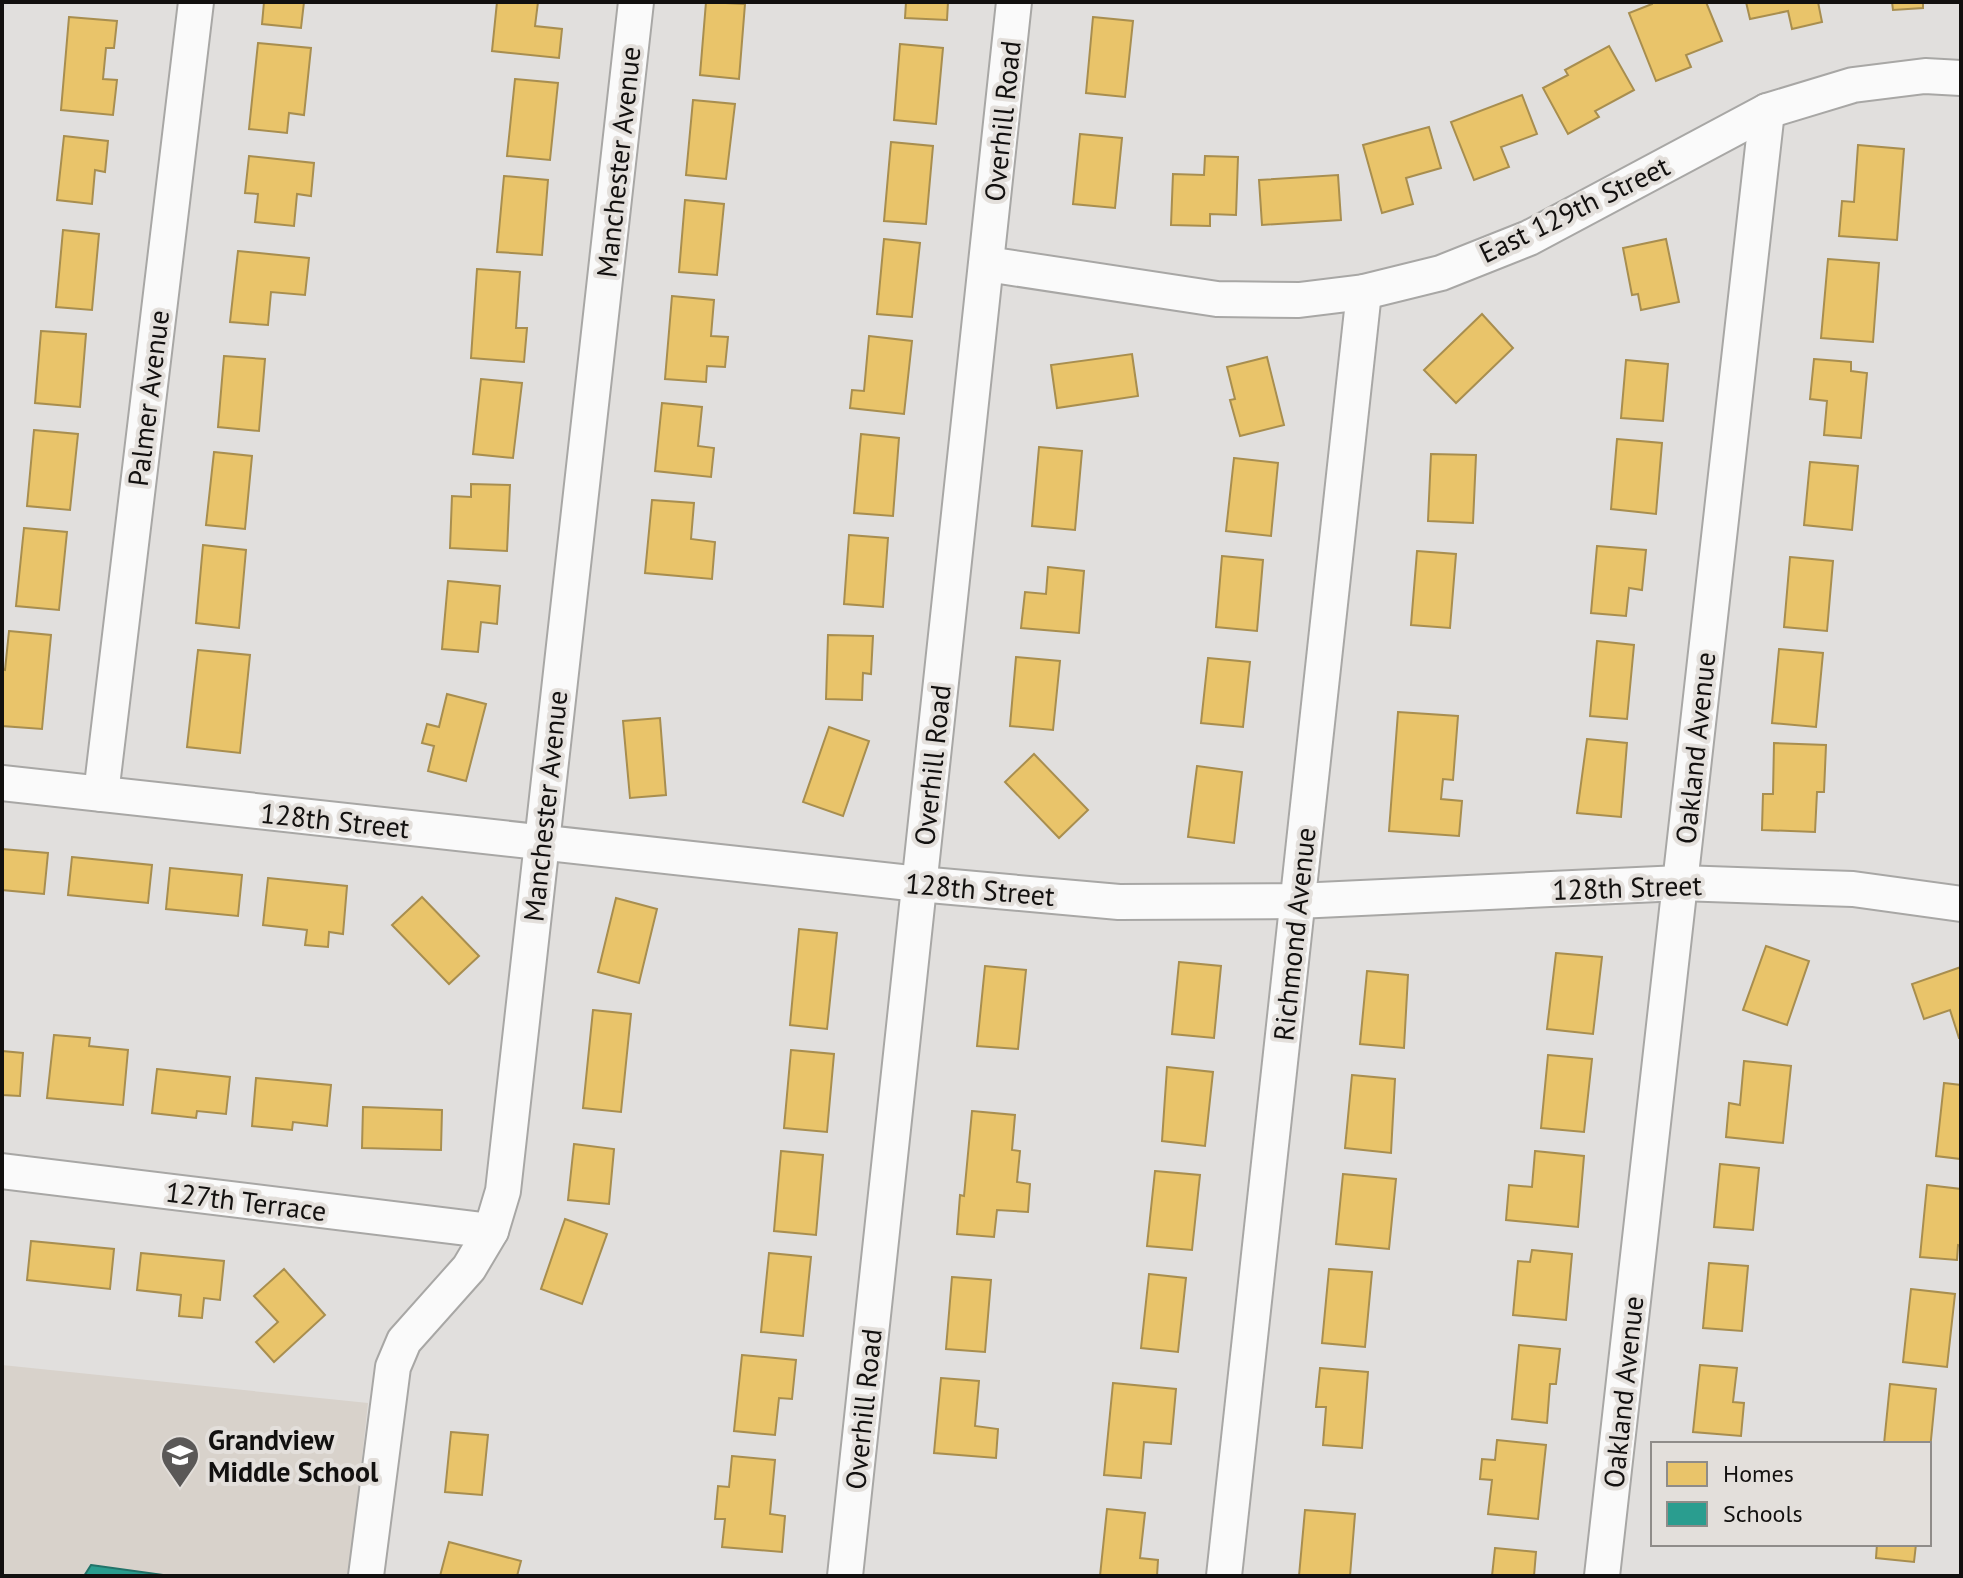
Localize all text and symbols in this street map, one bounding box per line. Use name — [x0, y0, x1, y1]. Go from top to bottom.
street label: Overhill Road — [975, 39, 1029, 203]
street label: Manchester Avenue — [587, 45, 649, 279]
street label: East 129th Street — [1473, 147, 1676, 271]
street label: Palmer Avenue — [119, 308, 177, 488]
street label: Oakland Avenue — [1667, 650, 1723, 846]
street label: Overhill Road — [905, 683, 959, 847]
street label: Manchester Avenue — [514, 689, 576, 923]
street label: 128th Street — [259, 794, 412, 846]
street label: Richmond Avenue — [1264, 826, 1324, 1042]
street label: 128th Street — [904, 864, 1057, 914]
street label: 128th Street — [1552, 866, 1703, 908]
street label: 127th Terrace — [163, 1173, 329, 1229]
street label: Oakland Avenue — [1595, 1294, 1651, 1490]
street label: Overhill Road — [836, 1327, 890, 1491]
place label: Grandview Middle School — [208, 1421, 379, 1490]
school or university icon: Grandview Middle School — [159, 1434, 201, 1489]
legend — [1651, 1442, 1931, 1546]
text: Homes — [1723, 1458, 1794, 1489]
text: Schools — [1723, 1498, 1803, 1529]

